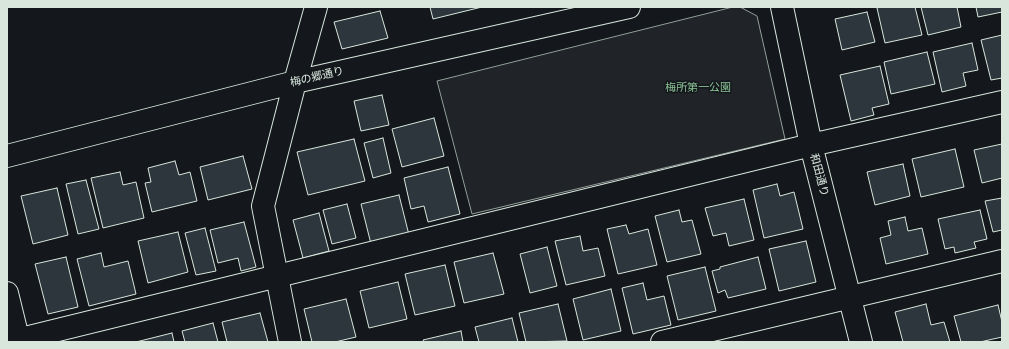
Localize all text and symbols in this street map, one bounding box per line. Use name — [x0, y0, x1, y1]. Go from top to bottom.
street label: 梅の郷通り — [289, 64, 345, 90]
park label: 梅所第一公園 — [665, 81, 731, 95]
street label: 和田通り — [807, 152, 831, 198]

